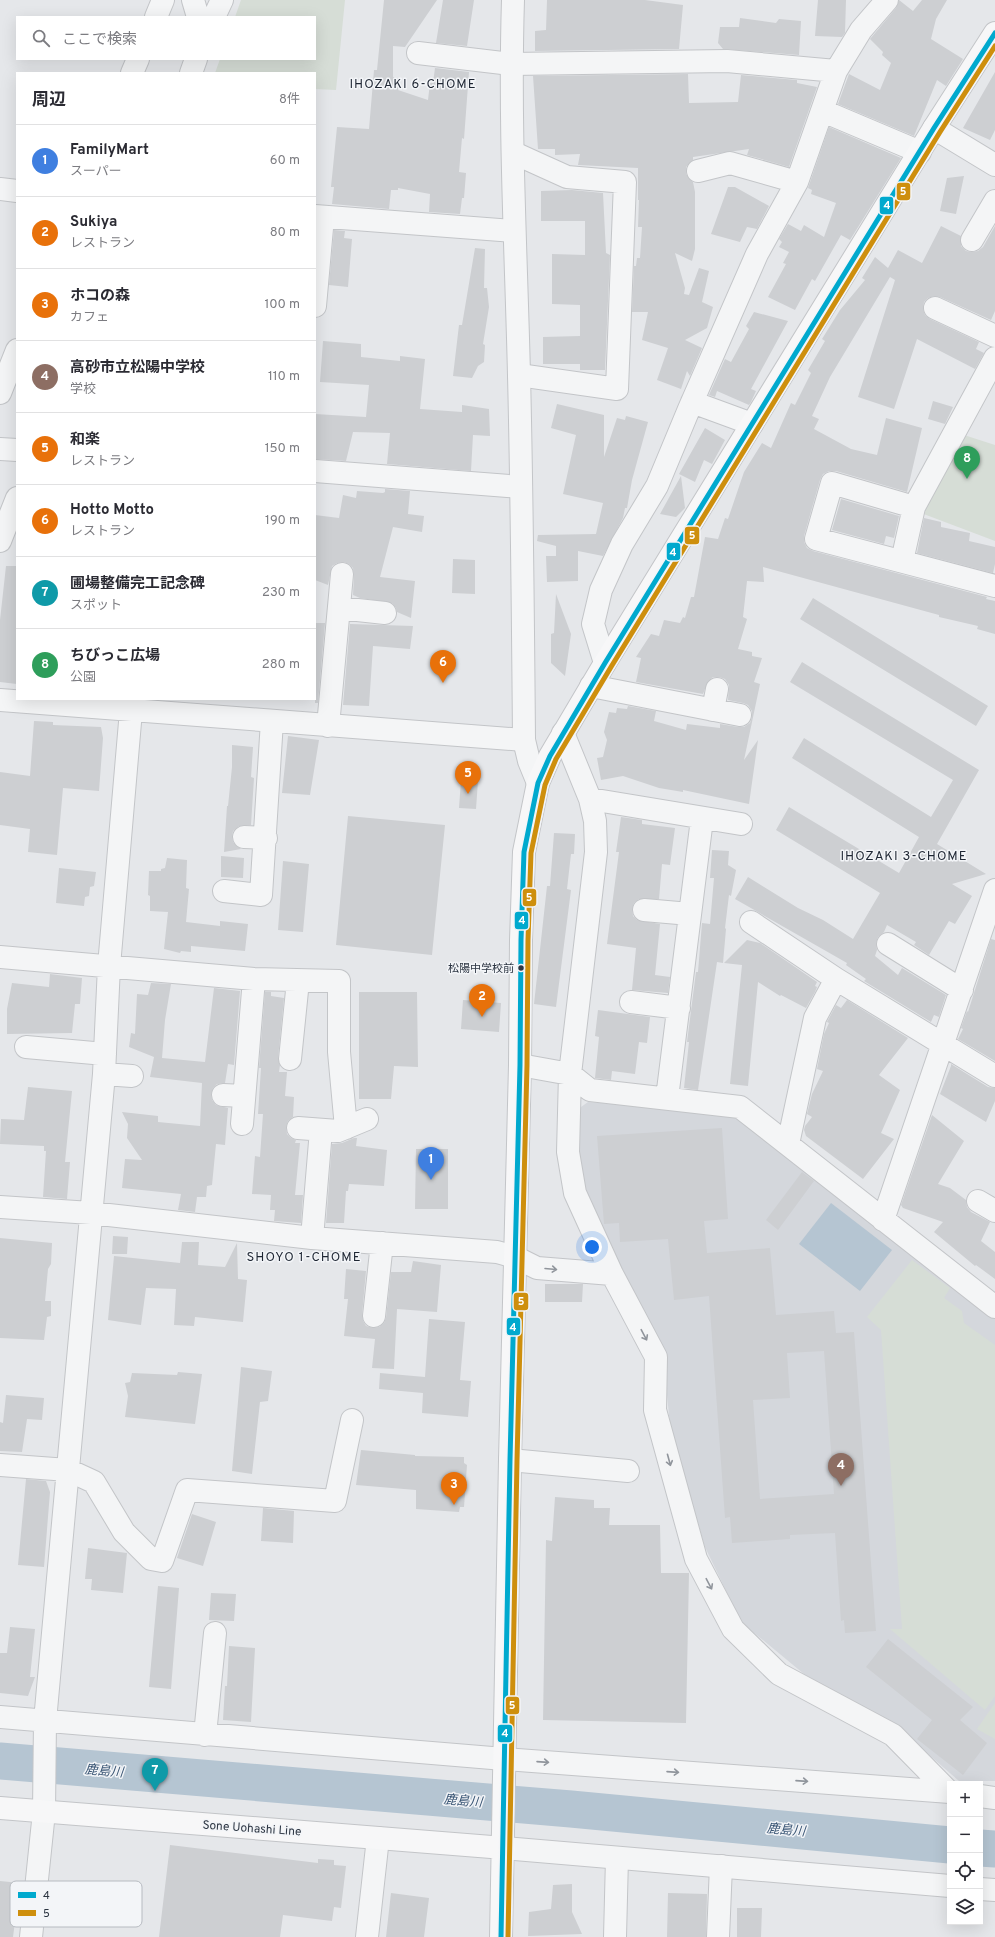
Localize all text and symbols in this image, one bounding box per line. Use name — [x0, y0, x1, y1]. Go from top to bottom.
search box — [16, 16, 316, 60]
icon: search — [30, 27, 52, 49]
text: ここで検索 — [62, 31, 137, 50]
district label: IHOZAKI 6-CHOME — [349, 77, 477, 93]
text: 周辺 — [32, 90, 66, 112]
text: 8件 — [279, 92, 300, 108]
text: FamilyMart — [70, 141, 149, 160]
text: 1 — [42, 153, 48, 169]
text: 60 m — [270, 153, 300, 169]
text: スーパー — [70, 164, 122, 180]
line badge: 5 — [896, 182, 911, 201]
text: 5 — [900, 185, 907, 199]
line badge: 4 — [879, 196, 894, 215]
text: 4 — [883, 199, 891, 213]
text: Sukiya — [70, 213, 117, 232]
text: 2 — [41, 225, 49, 241]
text: 80 m — [270, 225, 300, 241]
text: レストラン — [70, 236, 135, 252]
text: ホコの森 — [70, 287, 130, 306]
text: 3 — [41, 297, 49, 313]
text: 100 m — [264, 297, 300, 313]
text: カフェ — [70, 310, 109, 326]
text: 高砂市立松陽中学校 — [70, 359, 205, 378]
text: 4 — [41, 369, 49, 385]
text: 110 m — [268, 369, 300, 385]
text: 学校 — [70, 382, 96, 398]
text: 和楽 — [70, 431, 100, 450]
text: 5 — [41, 441, 49, 457]
text: 150 m — [265, 441, 300, 457]
pin: 8 — [954, 446, 980, 479]
text: レストラン — [70, 454, 135, 470]
text: Hotto Motto — [70, 501, 154, 520]
text: 6 — [41, 513, 49, 529]
text: 190 m — [265, 513, 300, 529]
text: レストラン — [70, 524, 135, 540]
line badge: 5 — [684, 526, 700, 545]
text: 5 — [689, 529, 696, 543]
line badge: 4 — [666, 542, 681, 561]
text: 4 — [669, 546, 677, 560]
text: 圃場整備完工記念碑 — [70, 575, 205, 594]
text: 7 — [42, 585, 48, 601]
text: 230 m — [262, 585, 300, 601]
text: スポット — [70, 598, 122, 614]
text: ちびっこ広場 — [70, 647, 160, 666]
pin: 6 — [430, 650, 456, 683]
text: 8 — [41, 657, 49, 673]
text: 280 m — [262, 657, 300, 673]
text: 公園 — [70, 670, 96, 686]
pin: 5 — [455, 761, 481, 794]
district label: IHOZAKI 3-CHOME — [840, 849, 968, 865]
line badge: 5 — [522, 888, 537, 907]
text: 5 — [526, 891, 533, 905]
line badge: 4 — [514, 911, 529, 930]
text: 4 — [518, 914, 526, 928]
place label: 松陽中学校前 — [448, 962, 514, 976]
marker: 松陽中学校前 — [516, 963, 526, 973]
pin: 2 — [469, 984, 495, 1017]
pin: 1 — [418, 1147, 444, 1180]
your location — [582, 1237, 602, 1257]
district label: SHOYO 1-CHOME — [247, 1250, 361, 1266]
one-way arrow — [544, 1265, 557, 1273]
line badge: 5 — [513, 1292, 529, 1311]
text: 5 — [518, 1295, 525, 1309]
line badge: 4 — [506, 1317, 521, 1336]
text: 4 — [509, 1321, 517, 1335]
one-way arrow — [641, 1329, 649, 1341]
pin: 4 — [828, 1453, 854, 1486]
one-way arrow — [666, 1454, 673, 1467]
pin: 3 — [441, 1472, 467, 1505]
one-way arrow — [706, 1577, 713, 1589]
line badge: 5 — [505, 1696, 520, 1715]
text: 5 — [509, 1699, 516, 1713]
line badge: 4 — [497, 1724, 513, 1743]
text: 4 — [501, 1727, 509, 1741]
pin: 7 — [142, 1758, 168, 1791]
one-way arrow — [536, 1759, 549, 1766]
water label: 鹿島川 — [84, 1762, 126, 1782]
one-way arrow — [666, 1768, 679, 1775]
one-way arrow — [795, 1778, 808, 1785]
map controls — [947, 1781, 983, 1925]
button: + — [947, 1781, 983, 1817]
water label: 鹿島川 — [443, 1792, 485, 1812]
button: − — [947, 1817, 983, 1853]
street label: Sone Uohashi Line — [202, 1818, 302, 1840]
water label: 鹿島川 — [766, 1821, 808, 1841]
button: locate — [947, 1853, 983, 1889]
legend — [10, 1881, 142, 1927]
text: 4 — [43, 1889, 50, 1903]
button: layers — [947, 1889, 983, 1925]
text: 5 — [43, 1907, 50, 1921]

